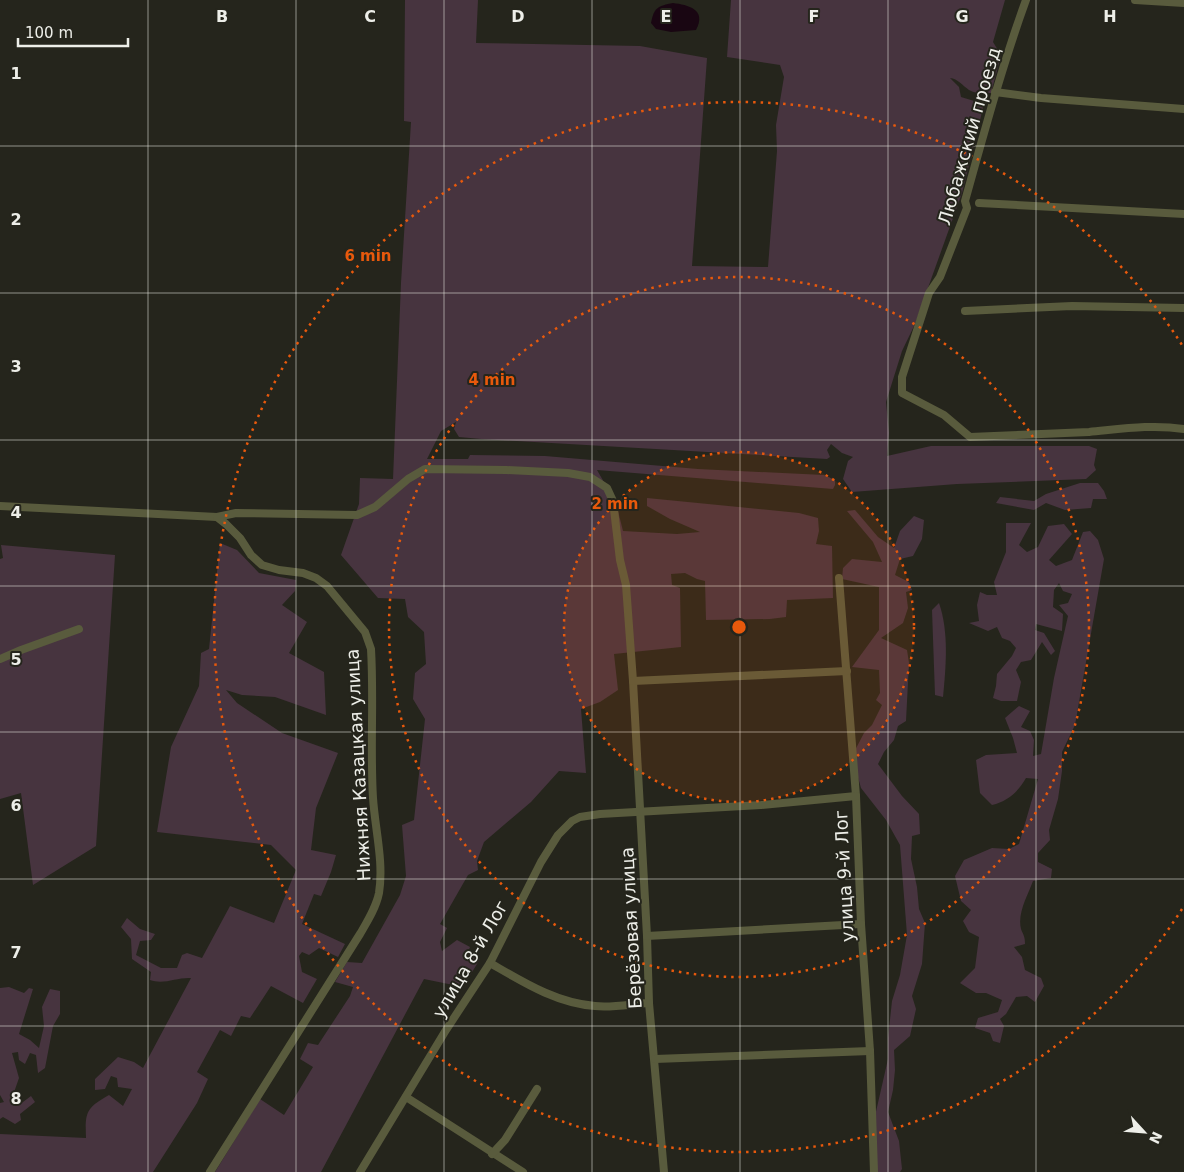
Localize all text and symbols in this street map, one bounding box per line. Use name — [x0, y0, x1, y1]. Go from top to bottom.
text: B — [216, 7, 228, 26]
text: C — [364, 7, 376, 26]
text: D — [511, 7, 525, 26]
text: E — [661, 7, 671, 26]
text: F — [809, 7, 819, 26]
text: G — [955, 7, 969, 26]
text: H — [1103, 7, 1117, 26]
scale bar — [18, 15, 128, 47]
text: 100 m — [25, 24, 73, 42]
street label: Любажский проезд — [934, 45, 1004, 227]
text: 1 — [10, 64, 22, 83]
text: 2 — [10, 210, 22, 229]
text: 6 min — [344, 247, 392, 265]
text: 3 — [10, 357, 22, 376]
text: 4 min — [468, 371, 516, 389]
text: 2 min — [591, 495, 639, 513]
text: 4 — [10, 503, 22, 522]
centre of rings — [730, 618, 748, 636]
street label: Нижняя Казацкая улица — [341, 648, 375, 882]
text: 5 — [10, 650, 22, 669]
text: 6 — [10, 796, 22, 815]
street label: улица 9-й Лог — [830, 809, 858, 943]
street label: Берёзовая улица — [616, 847, 646, 1009]
street label: улица 8-й Лог — [428, 896, 512, 1022]
text: 7 — [10, 943, 22, 962]
text: 8 — [10, 1089, 22, 1108]
north arrow — [1119, 1107, 1169, 1157]
text: N — [1146, 1129, 1165, 1146]

